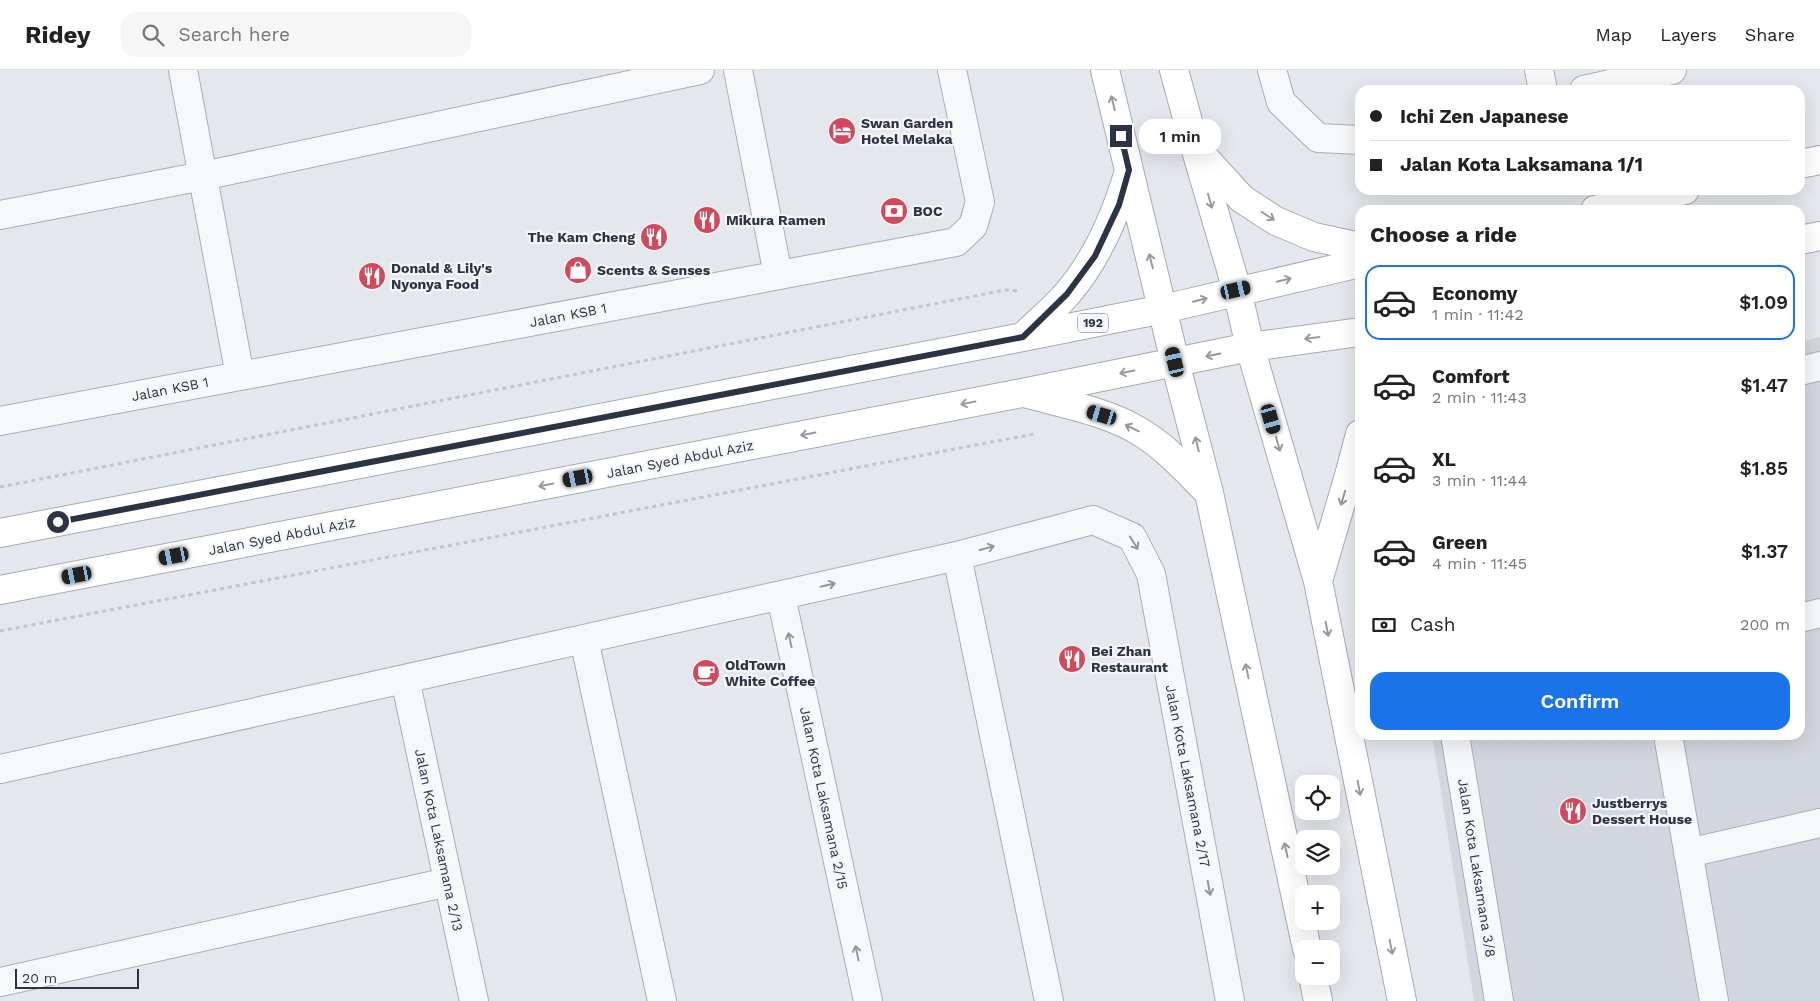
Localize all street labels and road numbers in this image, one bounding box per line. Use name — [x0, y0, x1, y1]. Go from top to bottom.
street label: Jalan KSB 1 — [528, 300, 608, 330]
road number: 192 — [1078, 314, 1108, 332]
street label: Jalan KSB 1 — [130, 374, 210, 404]
street label: Jalan Syed Abdul Aziz — [605, 437, 755, 481]
street label: Jalan Syed Abdul Aziz — [207, 514, 357, 558]
street label: Jalan Kota Laksamana 2/17 — [1162, 683, 1214, 869]
street label: Jalan Kota Laksamana 2/15 — [797, 705, 851, 891]
street label: Jalan Kota Laksamana 2/13 — [412, 747, 466, 933]
street label: Jalan Kota Laksamana 3/8 — [1455, 777, 1499, 959]

